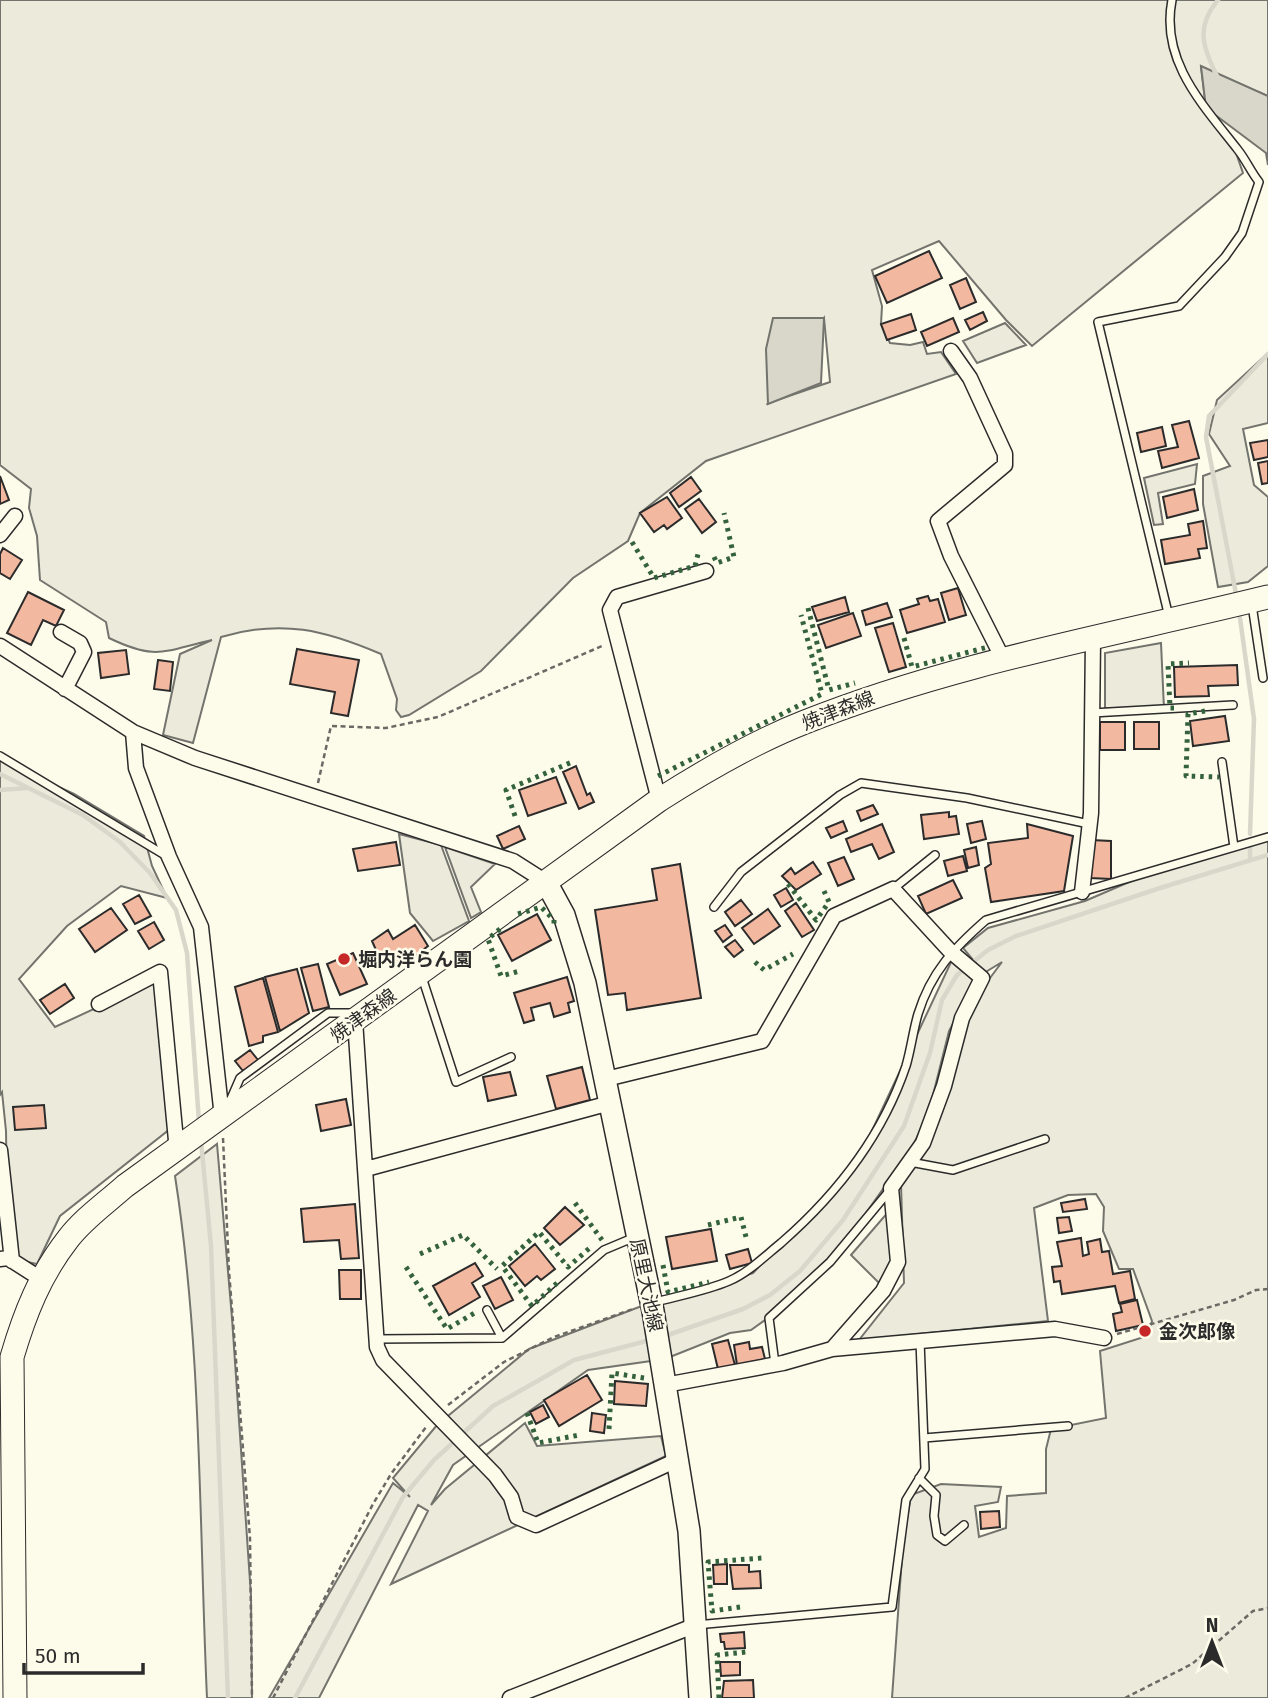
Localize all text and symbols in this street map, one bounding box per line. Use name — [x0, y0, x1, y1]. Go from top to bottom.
street label: 焼津森線 — [799, 686, 878, 735]
place label: 堀内洋らん園 — [358, 948, 472, 971]
marker: 堀内洋らん園 — [336, 951, 352, 967]
street label: 焼津森線 — [326, 984, 401, 1047]
street label: 原里大池線 — [625, 1236, 668, 1334]
place label: 金次郎像 — [1159, 1320, 1235, 1343]
marker: 金次郎像 — [1137, 1323, 1153, 1339]
north arrow — [1177, 1607, 1247, 1677]
text: N — [1206, 1614, 1218, 1637]
scale bar — [24, 1632, 144, 1676]
text: 50 m — [35, 1643, 81, 1669]

